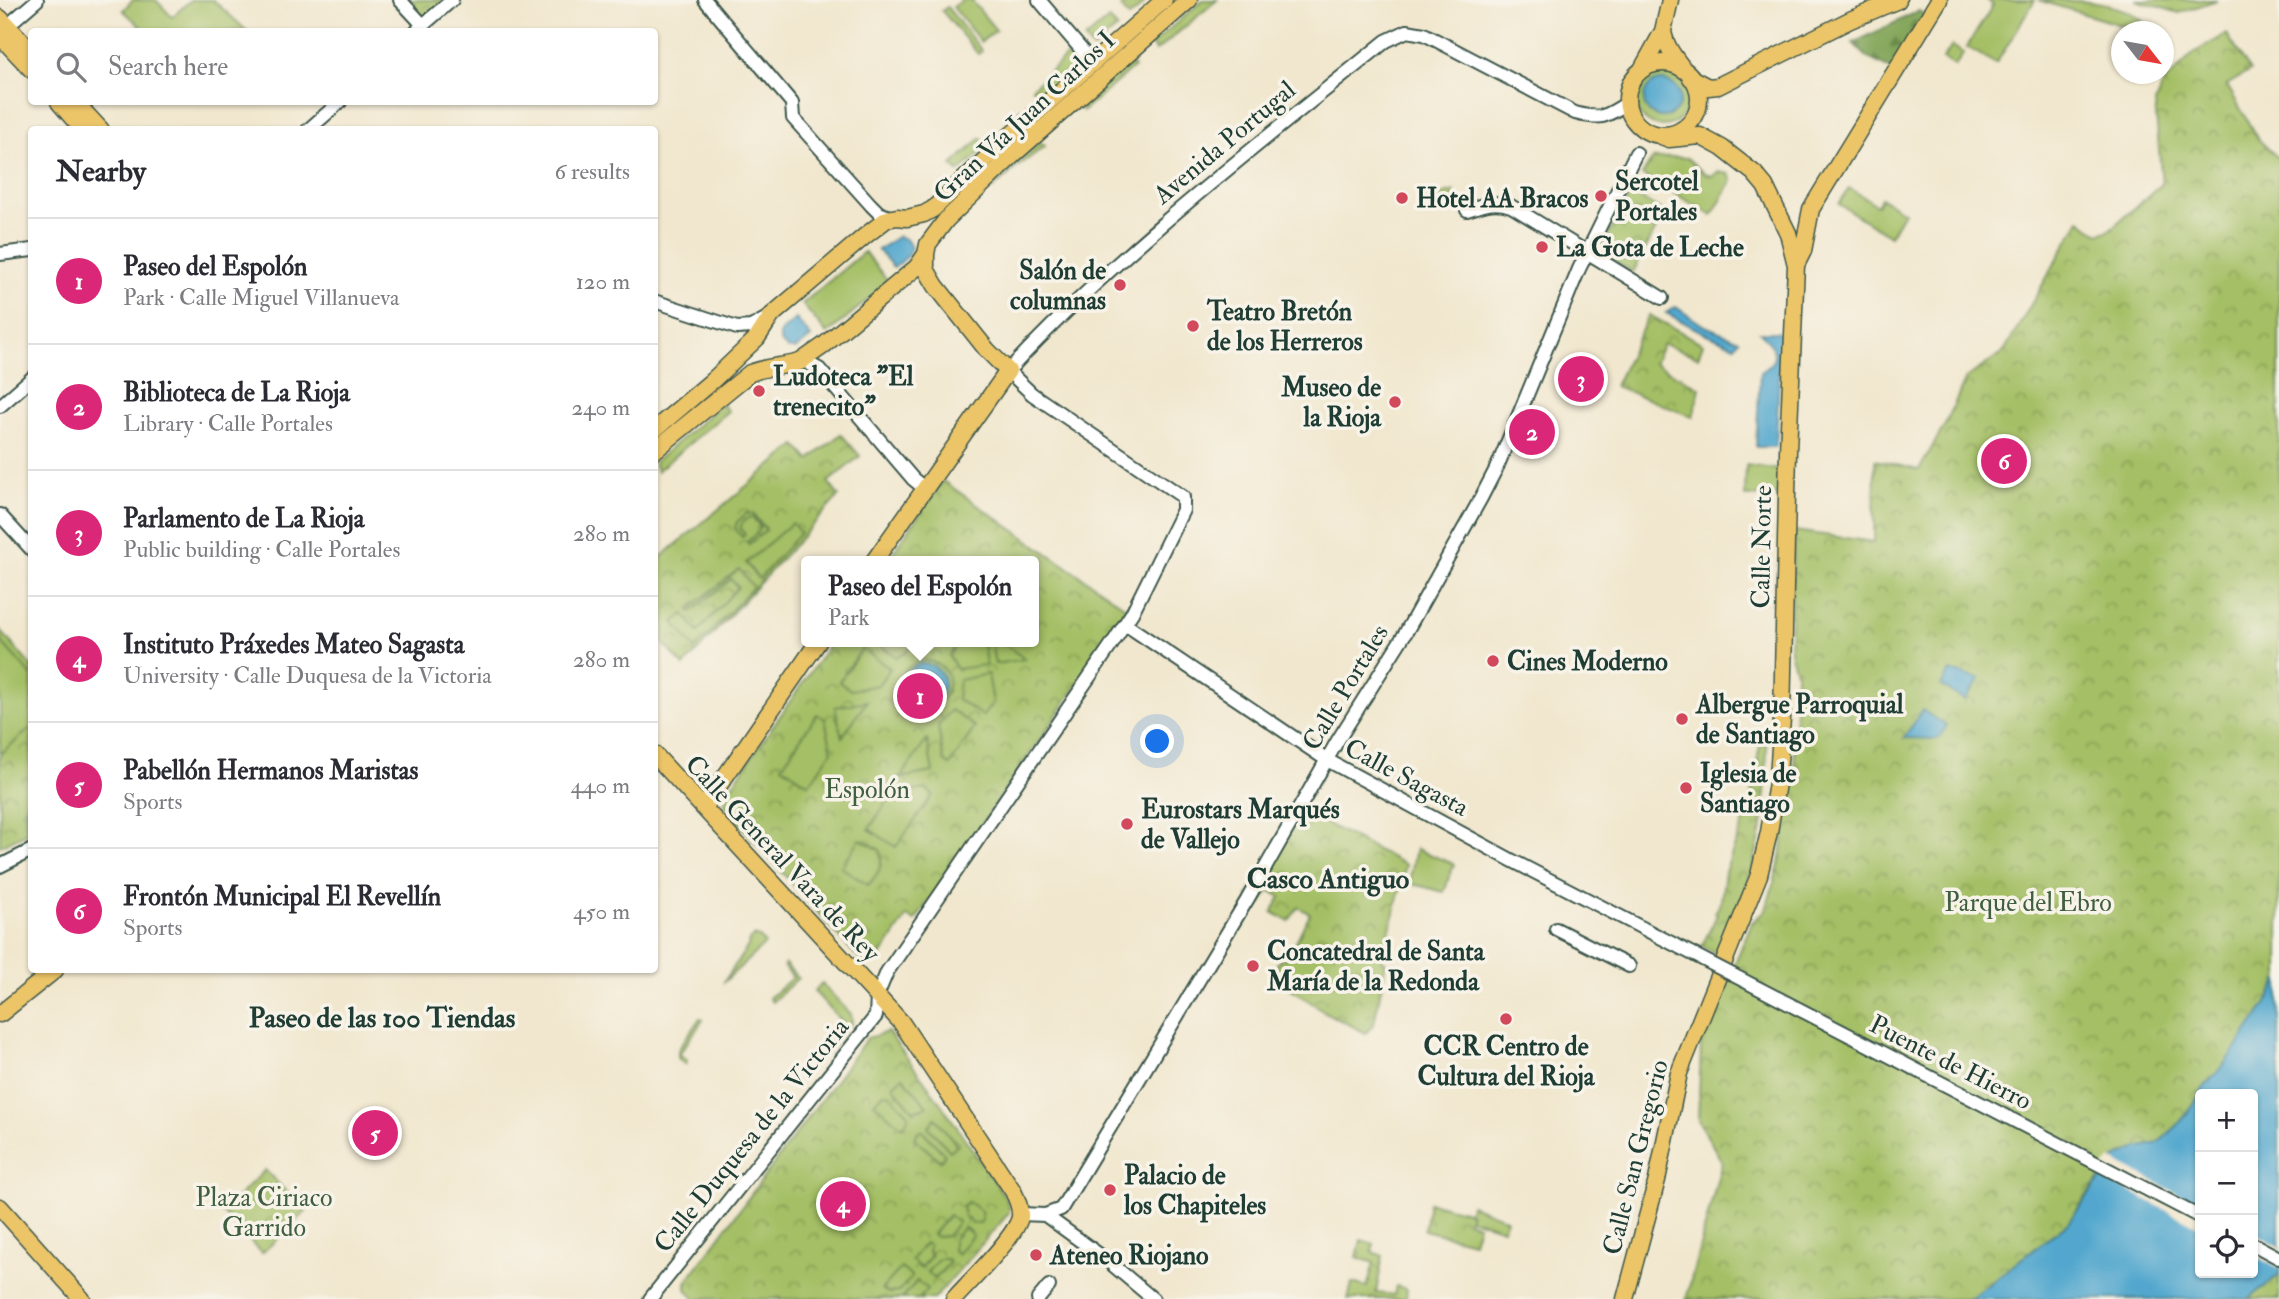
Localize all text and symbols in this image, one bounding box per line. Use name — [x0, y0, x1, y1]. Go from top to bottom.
north arrow — [2111, 21, 2174, 84]
street label: Gran Vía Juan Carlos I — [927, 24, 1122, 209]
search box — [28, 28, 658, 105]
icon: search — [52, 48, 90, 86]
text: Search here — [108, 51, 228, 83]
street label: Avenida Portugal — [1146, 74, 1302, 212]
text: Nearby — [56, 153, 146, 190]
text: 6 results — [555, 157, 630, 186]
place label: Sercotel Portales — [1615, 166, 1699, 228]
place label: Hotel AA Bracos — [1416, 183, 1589, 215]
marker: Sercotel Portales — [1593, 188, 1609, 204]
marker: Hotel AA Bracos — [1394, 190, 1410, 206]
place label: La Gota de Leche — [1556, 232, 1744, 264]
marker: La Gota de Leche — [1534, 239, 1550, 255]
text: Paseo del Espolón — [123, 251, 307, 283]
place label: Salón de columnas — [1010, 255, 1106, 317]
text: 1 — [75, 267, 83, 296]
text: 120 m — [576, 267, 630, 296]
marker: Salón de columnas — [1112, 277, 1128, 293]
text: Park · Calle Miguel Villanueva — [123, 283, 400, 312]
place label: Teatro Bretón de los Herreros — [1206, 296, 1363, 358]
marker: Teatro Bretón de los Herreros — [1185, 318, 1201, 334]
pin: 3 — [1558, 353, 1604, 405]
place label: Ludoteca "El trenecito" — [773, 361, 914, 423]
place label: Museo de la Rioja — [1280, 372, 1382, 434]
text: Biblioteca de La Rioja — [123, 377, 350, 409]
marker: Ludoteca "El trenecito" — [751, 383, 767, 399]
text: 2 — [73, 393, 85, 422]
text: 240 m — [571, 393, 630, 422]
marker: Museo de la Rioja — [1387, 394, 1403, 410]
pin: 2 — [1509, 406, 1555, 458]
text: Library · Calle Portales — [123, 409, 333, 438]
pin: 6 — [1981, 435, 2027, 487]
street label: Calle Norte — [1745, 485, 1779, 609]
text: Parlamento de La Rioja — [123, 503, 365, 535]
text: 3 — [75, 519, 83, 548]
text: 280 m — [573, 519, 630, 548]
text: Public building · Calle Portales — [123, 535, 400, 564]
popup — [801, 556, 1039, 647]
text: Paseo del Espolón — [828, 571, 1012, 603]
text: Park — [828, 603, 870, 632]
street label: Calle Portales — [1296, 619, 1396, 756]
text: Instituto Práxedes Mateo Sagasta — [123, 629, 464, 661]
text: 4 — [73, 645, 85, 674]
text: 280 m — [573, 645, 630, 674]
place label: Cines Moderno — [1507, 646, 1668, 678]
marker: Cines Moderno — [1485, 653, 1501, 669]
text: University · Calle Duquesa de la Victoria — [123, 661, 492, 690]
pin: 1 — [897, 670, 943, 722]
place label: Albergue Parroquial de Santiago — [1695, 689, 1904, 752]
marker: Albergue Parroquial de Santiago — [1674, 711, 1690, 727]
your location — [1140, 724, 1174, 758]
street label: Calle Sagasta — [1339, 732, 1474, 824]
street label: Calle General Vara de Rey — [678, 749, 887, 969]
text: Pabellón Hermanos Maristas — [123, 755, 418, 787]
place label: Iglesia de Santiago — [1700, 758, 1797, 821]
text: 5 — [74, 771, 84, 800]
text: 440 m — [571, 771, 630, 800]
park label: Espolón — [824, 774, 910, 807]
marker: Iglesia de Santiago — [1678, 780, 1694, 796]
text: Sports — [123, 787, 182, 816]
place label: Eurostars Marqués de Vallejo — [1141, 794, 1340, 856]
marker: Eurostars Marqués de Vallejo — [1119, 816, 1135, 832]
district label: Casco Antiguo — [1247, 862, 1410, 897]
text: Frontón Municipal El Revellín — [123, 881, 441, 913]
park label: Parque del Ebro — [1944, 887, 2112, 919]
text: 6 — [73, 897, 85, 926]
text: 450 m — [573, 897, 630, 926]
text: Sports — [123, 913, 182, 942]
place label: Concatedral de Santa María de la Redonda — [1266, 936, 1486, 998]
marker: Concatedral de Santa María de la Redonda — [1245, 958, 1261, 974]
district label: Paseo de las 100 Tiendas — [249, 1001, 516, 1036]
street label: Puente de Hierro — [1864, 1008, 2037, 1117]
marker: CCR Centro de Cultura del Rioja — [1498, 1011, 1514, 1027]
street label: Calle Duquesa de la Victoria — [647, 1012, 856, 1259]
place label: CCR Centro de Cultura del Rioja — [1418, 1031, 1596, 1093]
street label: Calle San Gregorio — [1596, 1056, 1676, 1258]
map controls — [2195, 1089, 2258, 1278]
button: + — [2195, 1089, 2258, 1152]
pin: 5 — [352, 1107, 398, 1159]
button: − — [2195, 1152, 2258, 1215]
place label: Palacio de los Chapiteles — [1123, 1160, 1266, 1223]
pin: 4 — [820, 1178, 866, 1230]
park label: Plaza Ciriaco Garrido — [195, 1182, 333, 1244]
marker: Palacio de los Chapiteles — [1102, 1182, 1118, 1198]
button: locate — [2195, 1215, 2258, 1278]
place label: Ateneo Riojano — [1049, 1240, 1209, 1272]
marker: Ateneo Riojano — [1028, 1247, 1044, 1263]

